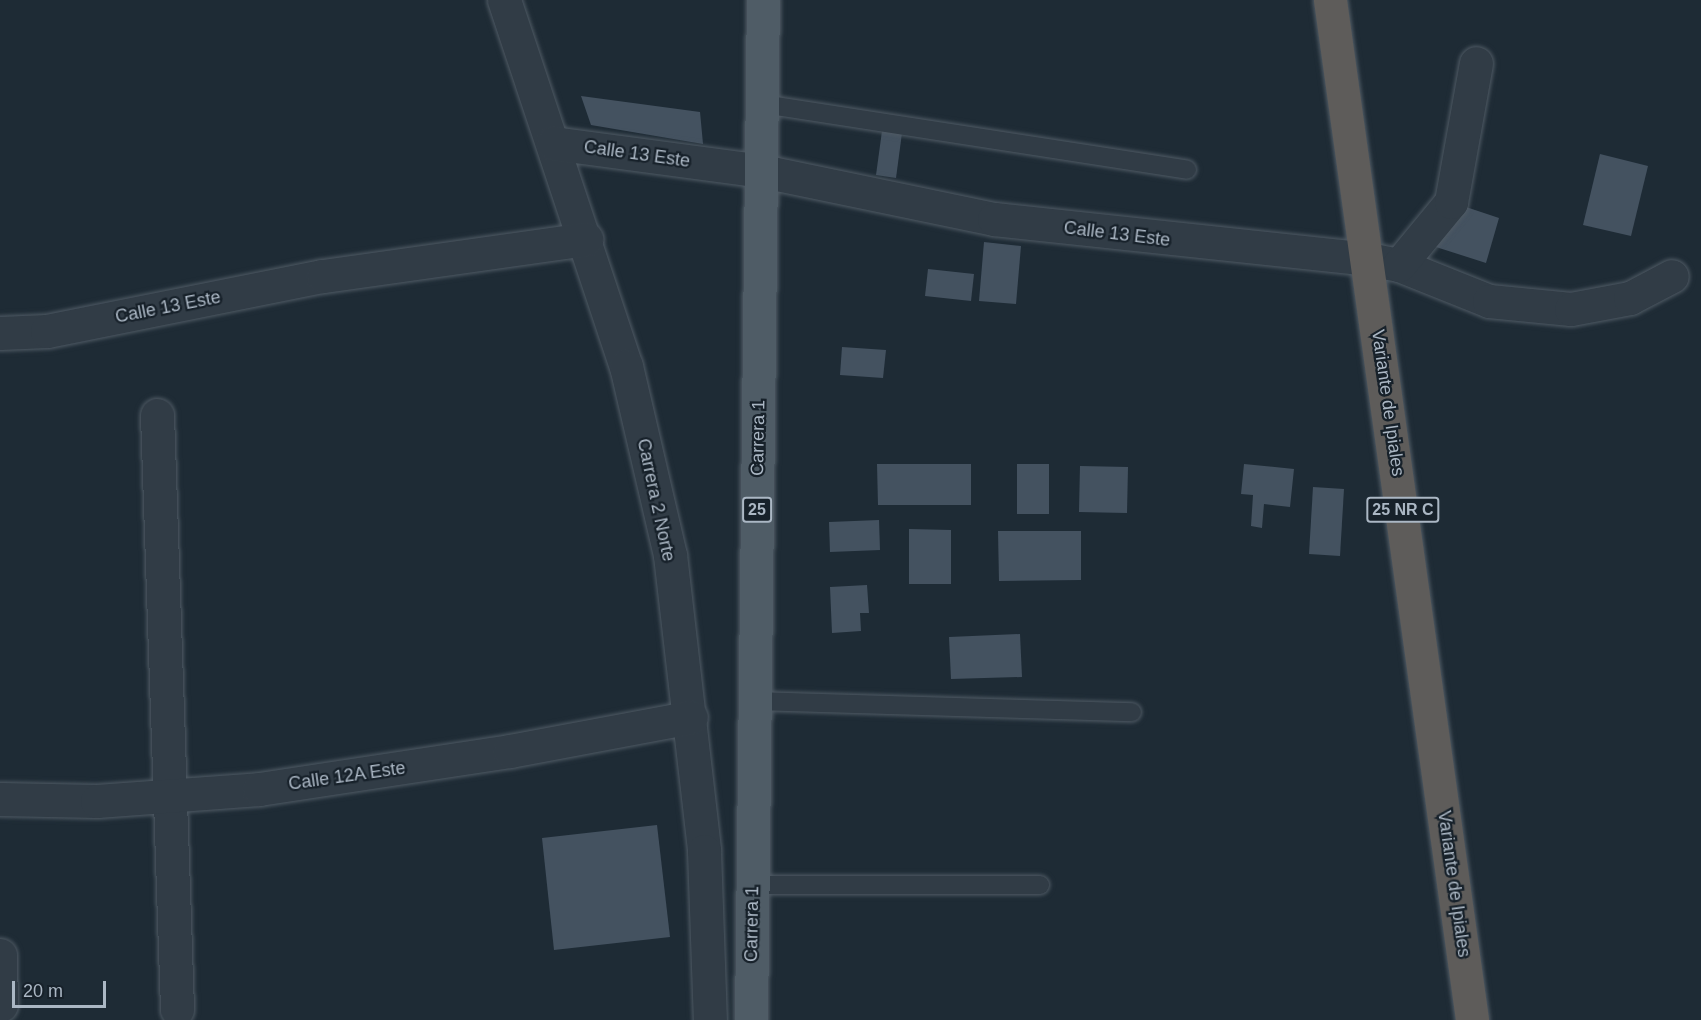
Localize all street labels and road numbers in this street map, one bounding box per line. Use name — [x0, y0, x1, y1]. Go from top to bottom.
street label: Calle 13 Este — [582, 136, 692, 172]
street label: Calle 13 Este — [1063, 217, 1171, 251]
street label: Calle 13 Este — [113, 286, 223, 328]
street label: Variante de Ipiales — [1367, 328, 1409, 478]
street label: Carrera 1 — [747, 400, 769, 476]
street label: Carrera 2 Norte — [632, 437, 680, 563]
road number: 25 — [742, 497, 772, 523]
road number: 25 NR C — [1366, 497, 1440, 523]
street label: Calle 12A Este — [287, 757, 407, 795]
street label: Variante de Ipiales — [1433, 809, 1475, 959]
street label: Carrera 1 — [741, 886, 763, 962]

